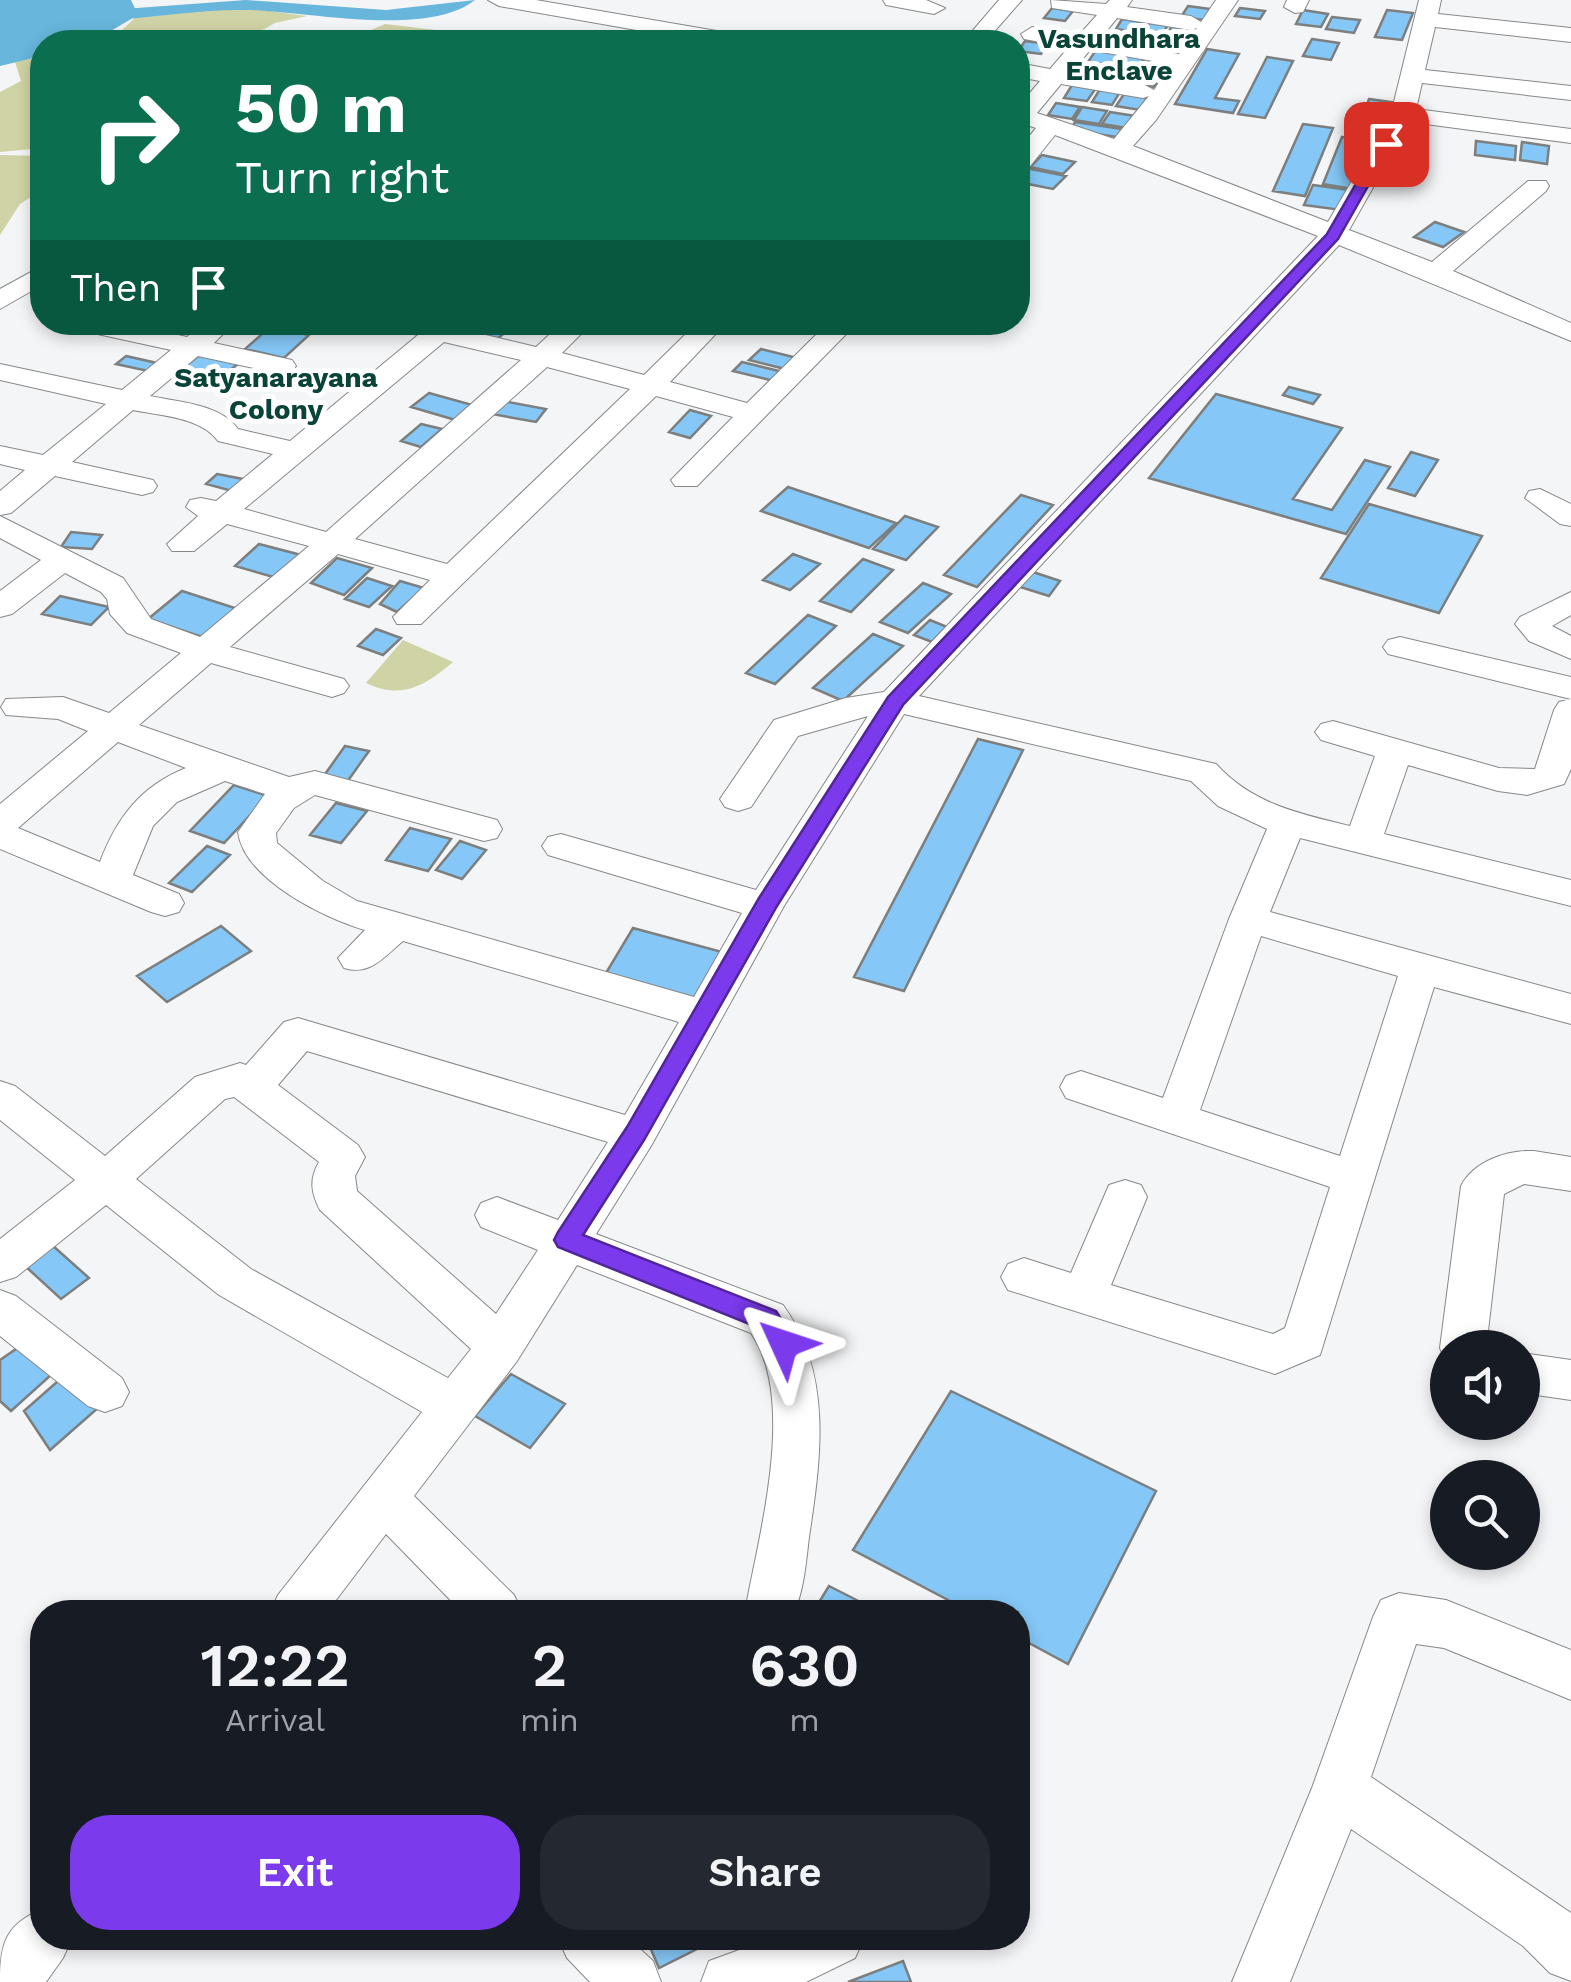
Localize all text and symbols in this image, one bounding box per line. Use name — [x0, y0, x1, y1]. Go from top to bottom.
district label: Vasundhara Enclave — [1038, 22, 1201, 87]
text: 50 m — [235, 67, 407, 149]
icon: right — [70, 70, 200, 200]
pin — [1344, 102, 1429, 187]
icon: arrive — [1359, 117, 1414, 172]
text: Turn right — [235, 151, 449, 204]
icon: arrive — [181, 260, 236, 315]
text: Then — [70, 266, 161, 310]
district label: Satyanarayana Colony — [174, 361, 379, 426]
position arrow — [732, 1292, 836, 1396]
map controls — [1430, 1330, 1540, 1570]
button: sound — [1430, 1330, 1540, 1440]
button: search — [1430, 1460, 1540, 1570]
text: 12:22 — [200, 1630, 350, 1701]
text: 2 — [532, 1630, 567, 1701]
text: 630 — [749, 1630, 860, 1701]
text: Arrival — [225, 1701, 325, 1739]
text: min — [520, 1701, 579, 1739]
text: m — [789, 1701, 820, 1739]
button: Exit — [70, 1815, 520, 1930]
button: Share — [540, 1815, 990, 1930]

